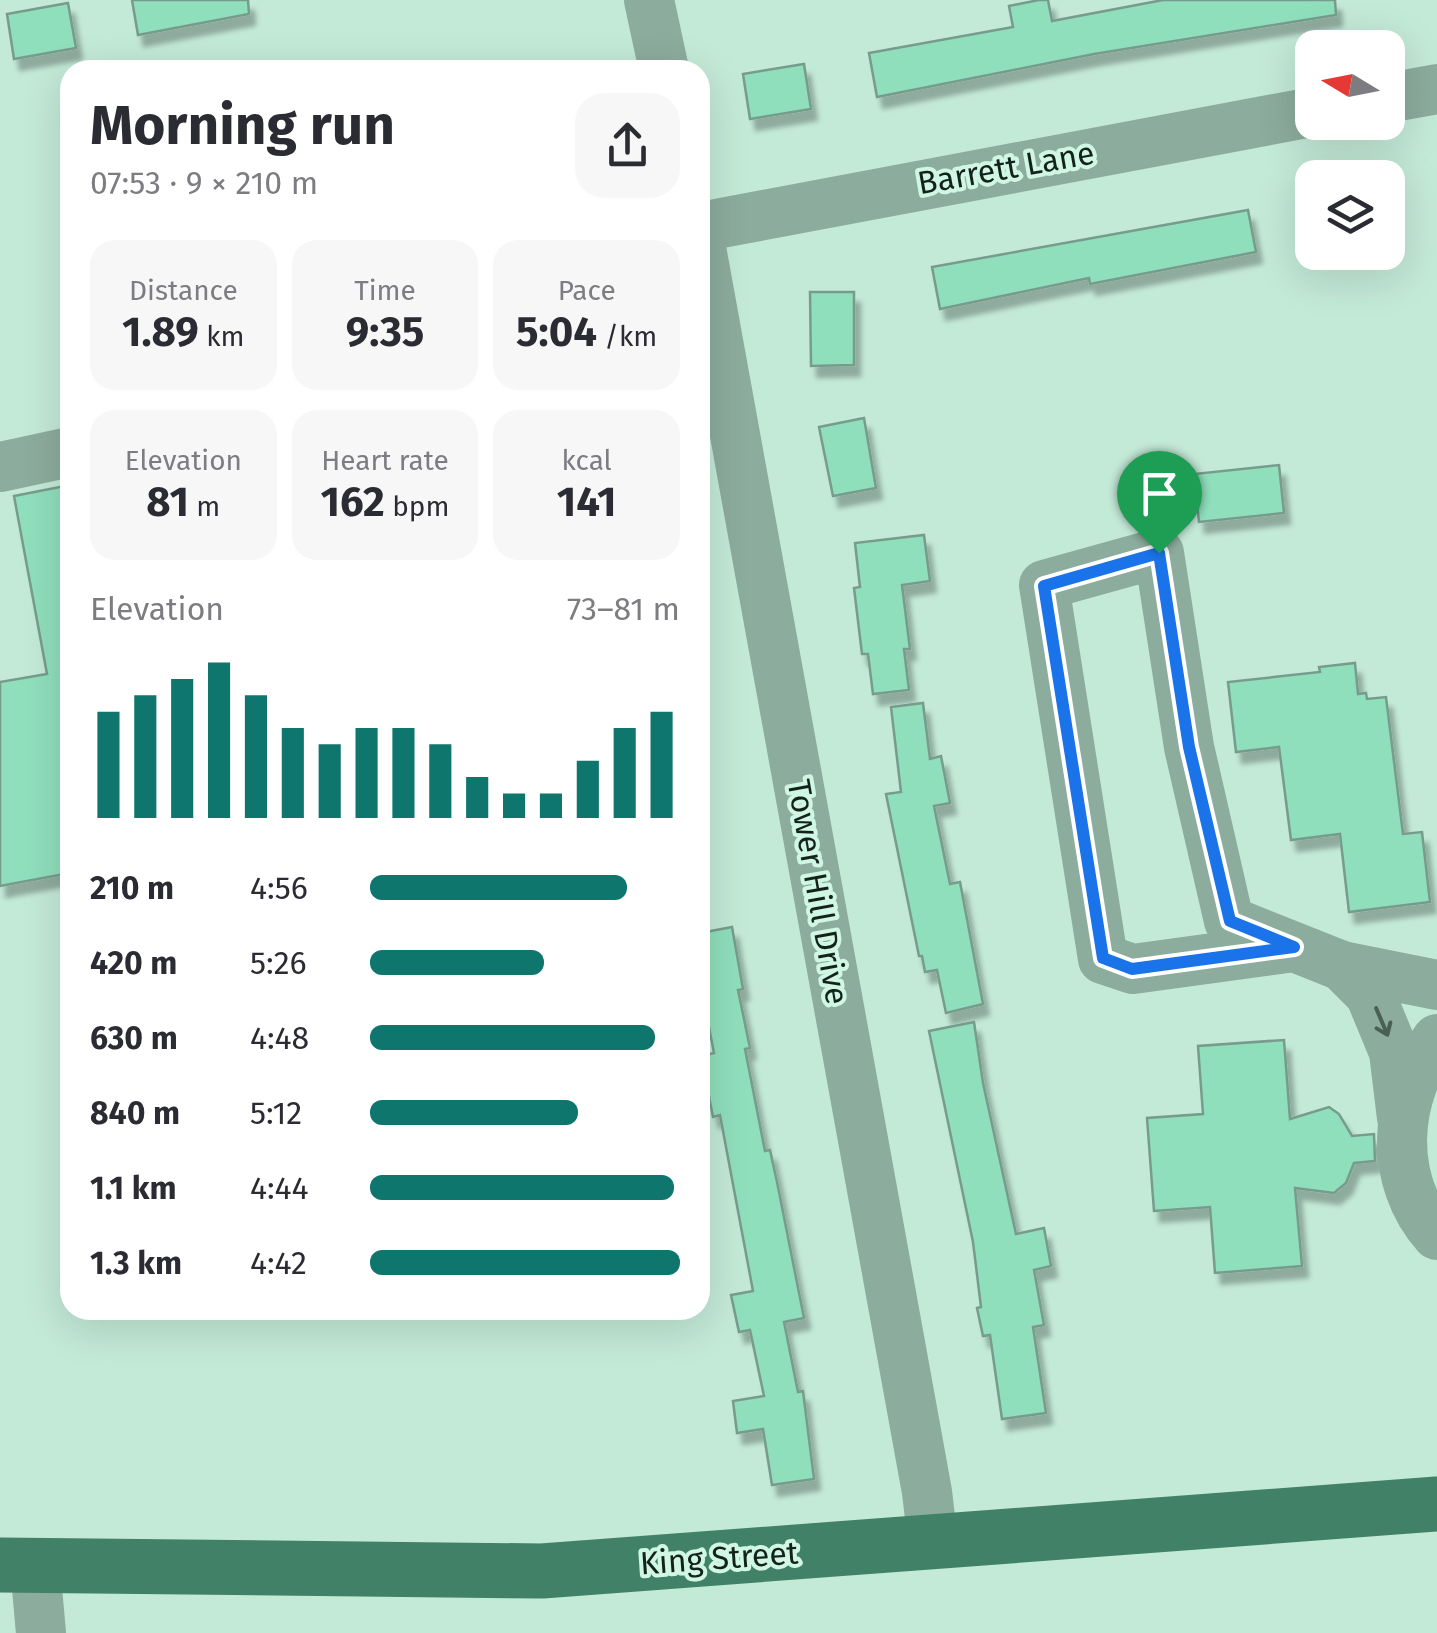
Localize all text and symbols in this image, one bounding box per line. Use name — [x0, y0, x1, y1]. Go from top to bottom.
north arrow — [1295, 30, 1405, 140]
map controls — [1295, 30, 1405, 270]
text: Morning run — [90, 93, 395, 159]
button: share — [575, 93, 680, 198]
street label: Barrett Lane — [915, 134, 1097, 202]
button: layers — [1295, 160, 1405, 270]
text: 07:53 · 9 × 210 m — [90, 164, 318, 202]
text: Distance — [129, 274, 238, 307]
text: Time — [354, 274, 416, 307]
text: Pace — [558, 274, 616, 307]
text: 1.89 — [122, 307, 199, 357]
text: 9:35 — [346, 307, 424, 357]
text: 5:04 — [516, 307, 597, 357]
text: km — [199, 320, 245, 353]
text: /km — [597, 320, 657, 353]
text: Elevation — [125, 444, 242, 477]
text: Heart rate — [321, 444, 449, 477]
text: kcal — [561, 444, 612, 477]
pin — [1117, 451, 1202, 554]
icon: arrive — [1132, 466, 1187, 521]
text: 81 — [146, 477, 189, 527]
text: 162 — [320, 477, 385, 527]
text: 141 — [557, 477, 617, 527]
text: m — [189, 490, 220, 523]
text: bpm — [385, 490, 449, 523]
text: Elevation — [90, 590, 224, 628]
text: 73–81 m — [567, 590, 680, 628]
street label: Tower Hill Drive — [780, 777, 856, 1007]
text: 210 m — [90, 869, 174, 907]
text: 4:56 — [250, 869, 308, 907]
text: 420 m — [90, 944, 177, 982]
text: 5:26 — [250, 944, 307, 982]
one-way arrow — [1374, 1007, 1392, 1037]
text: 630 m — [90, 1019, 178, 1057]
text: 4:48 — [250, 1019, 309, 1057]
text: 840 m — [90, 1094, 180, 1132]
text: 5:12 — [250, 1094, 302, 1132]
text: 1.1 km — [90, 1169, 176, 1207]
text: 4:44 — [250, 1169, 309, 1207]
text: 1.3 km — [90, 1244, 182, 1282]
text: 4:42 — [250, 1244, 307, 1282]
street label: King Street — [639, 1533, 800, 1582]

